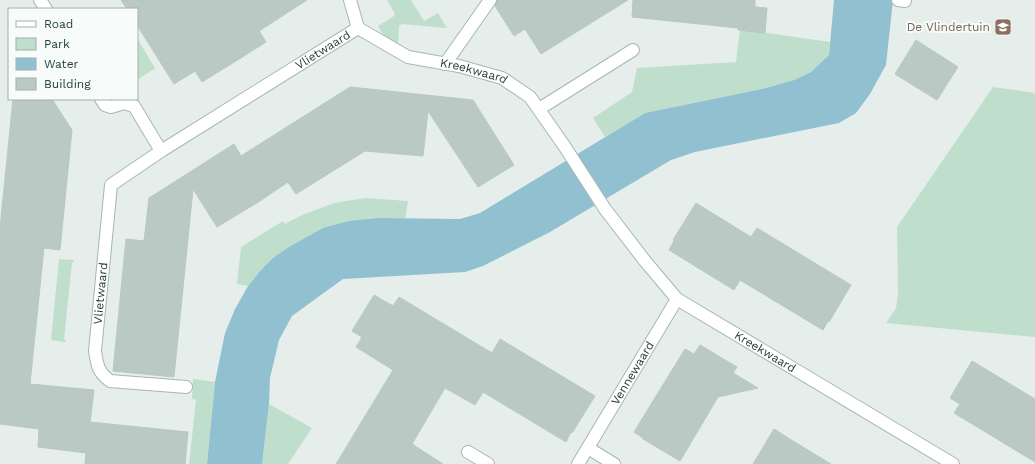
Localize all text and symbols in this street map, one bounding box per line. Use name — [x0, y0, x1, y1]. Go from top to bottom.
legend — [8, 8, 138, 100]
text: Road — [44, 17, 73, 31]
school or university icon: De Vlindertuin — [993, 17, 1013, 37]
place label: De Vlindertuin — [907, 20, 990, 34]
street label: Vlietwaard — [293, 28, 353, 72]
text: Park — [44, 37, 70, 51]
street label: Kreekwaard — [439, 56, 510, 87]
text: Water — [44, 57, 79, 71]
text: Building — [44, 77, 91, 91]
street label: Vlietwaard — [91, 262, 111, 325]
street label: Kreekwaard — [732, 328, 798, 375]
street label: Vennewaard — [608, 339, 657, 407]

